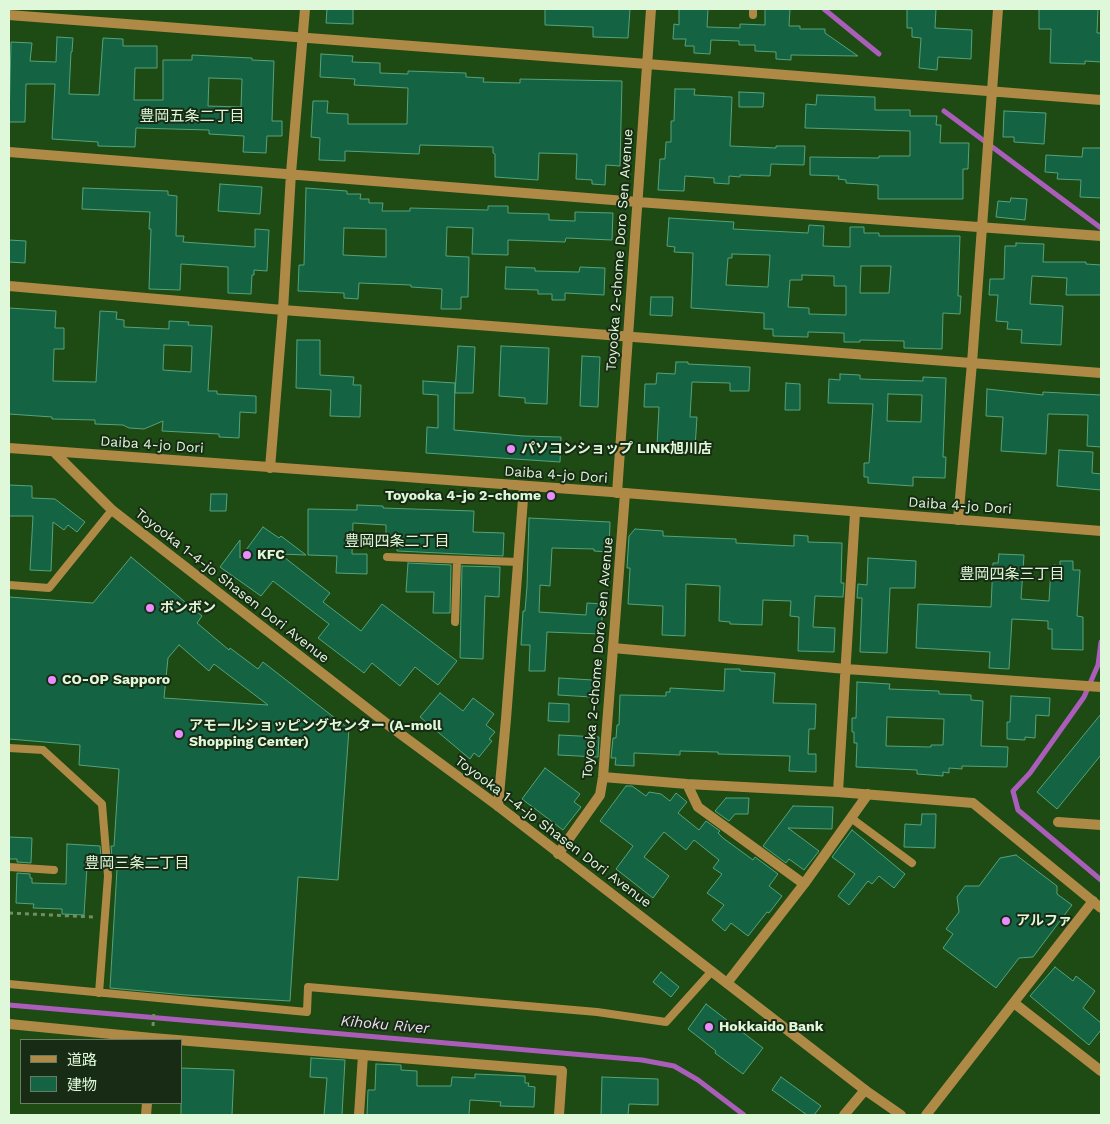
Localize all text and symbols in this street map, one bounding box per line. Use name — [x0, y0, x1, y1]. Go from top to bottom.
district label: 豊岡五条二丁目 — [140, 108, 244, 126]
street label: Toyooka 2-chome Doro Sen Avenue — [603, 128, 637, 372]
street label: Daiba 4-jo Dori — [100, 433, 204, 457]
place label: パソコンショップ LINK旭川店 — [521, 441, 712, 457]
marker: パソコンショップ LINK旭川店 — [505, 443, 517, 455]
street label: Daiba 4-jo Dori — [504, 463, 608, 487]
place label: Toyooka 4-jo 2-chome — [385, 488, 541, 504]
marker: Toyooka 4-jo 2-chome — [545, 490, 557, 502]
street label: Daiba 4-jo Dori — [908, 494, 1012, 518]
street label: Toyooka 1-4-jo Shasen Dori Avenue — [132, 505, 332, 667]
district label: 豊岡四条二丁目 — [345, 533, 449, 551]
street label: Toyooka 2-chome Doro Sen Avenue — [579, 536, 617, 780]
place label: KFC — [257, 547, 285, 563]
marker: KFC — [241, 549, 253, 561]
district label: 豊岡四条三丁目 — [960, 566, 1064, 584]
place label: ボンボン — [160, 600, 216, 616]
marker: ボンボン — [144, 602, 156, 614]
place label: CO-OP Sapporo — [62, 672, 170, 688]
marker: CO-OP Sapporo — [46, 674, 58, 686]
place label: アモールショッピングセンター (A-moll Shopping Center) — [189, 718, 442, 750]
marker: アモールショッピングセンター (A-moll Shopping Center) — [173, 728, 185, 740]
street label: Toyooka 1-4-jo Shasen Dori Avenue — [452, 753, 654, 911]
district label: 豊岡三条二丁目 — [85, 855, 189, 873]
place label: アルファ — [1016, 913, 1072, 929]
marker: アルファ — [1000, 915, 1012, 927]
water label: Kihoku River — [340, 1012, 430, 1038]
place label: Hokkaido Bank — [719, 1019, 824, 1035]
marker: Hokkaido Bank — [703, 1021, 715, 1033]
legend — [20, 1039, 182, 1104]
text: 道路 — [67, 1051, 97, 1069]
text: 建物 — [67, 1076, 97, 1094]

